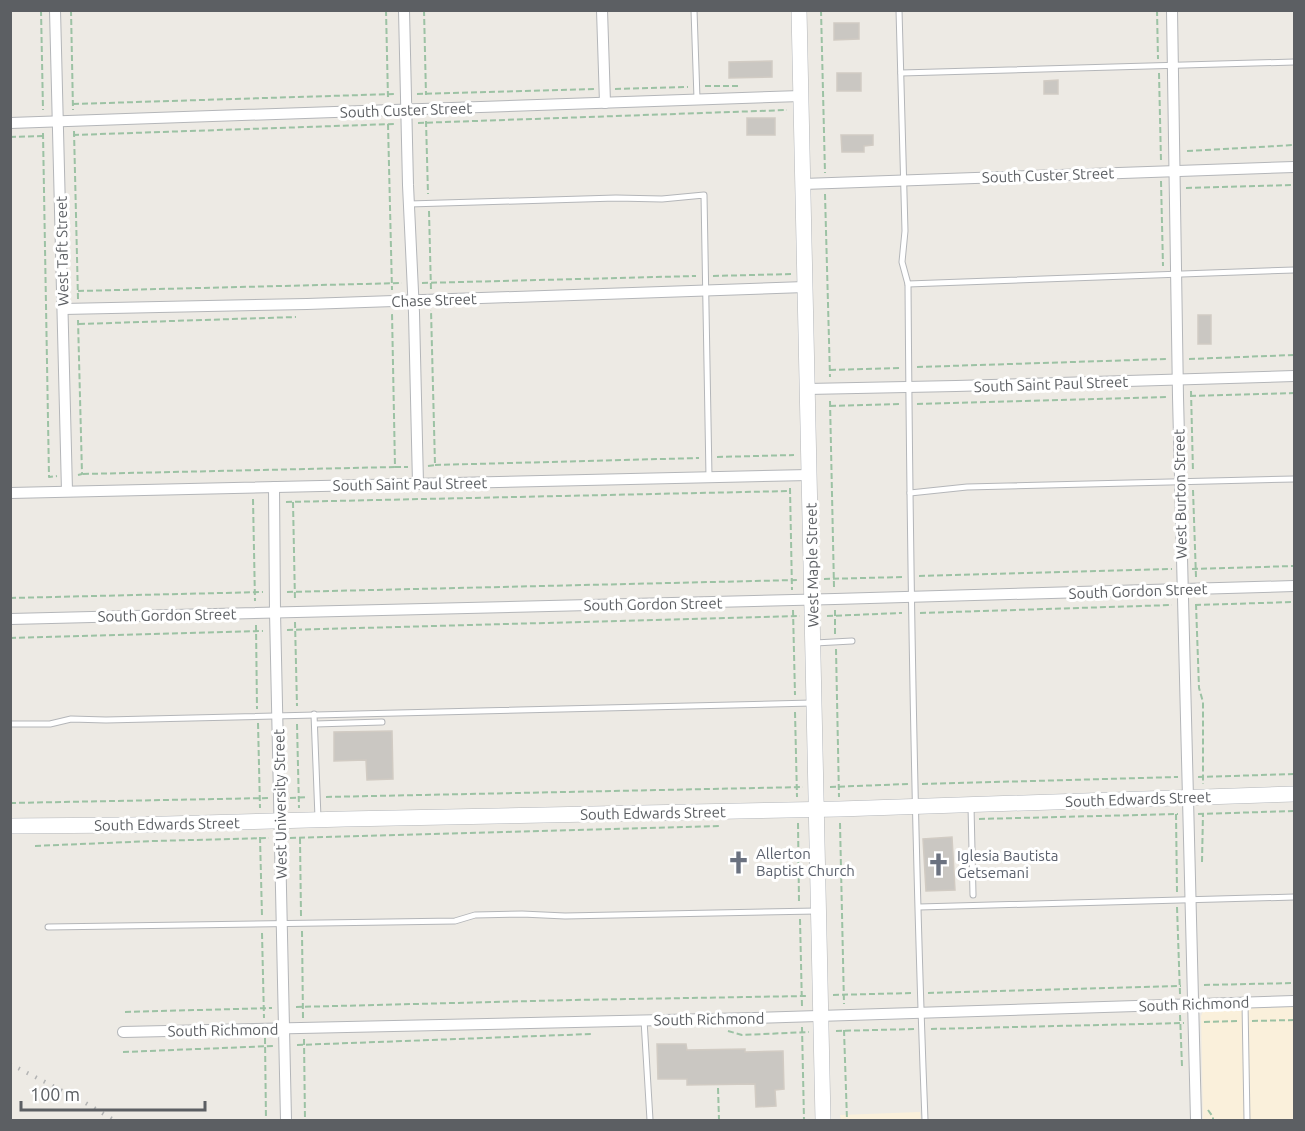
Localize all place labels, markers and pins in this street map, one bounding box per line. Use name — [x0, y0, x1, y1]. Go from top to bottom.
place label: Allerton Baptist Church — [756, 845, 855, 879]
place label: Iglesia Bautista Getsemani — [957, 847, 1058, 881]
church icon: Allerton Baptist Church — [725, 849, 751, 875]
church icon: Iglesia Bautista Getsemani — [926, 851, 952, 877]

